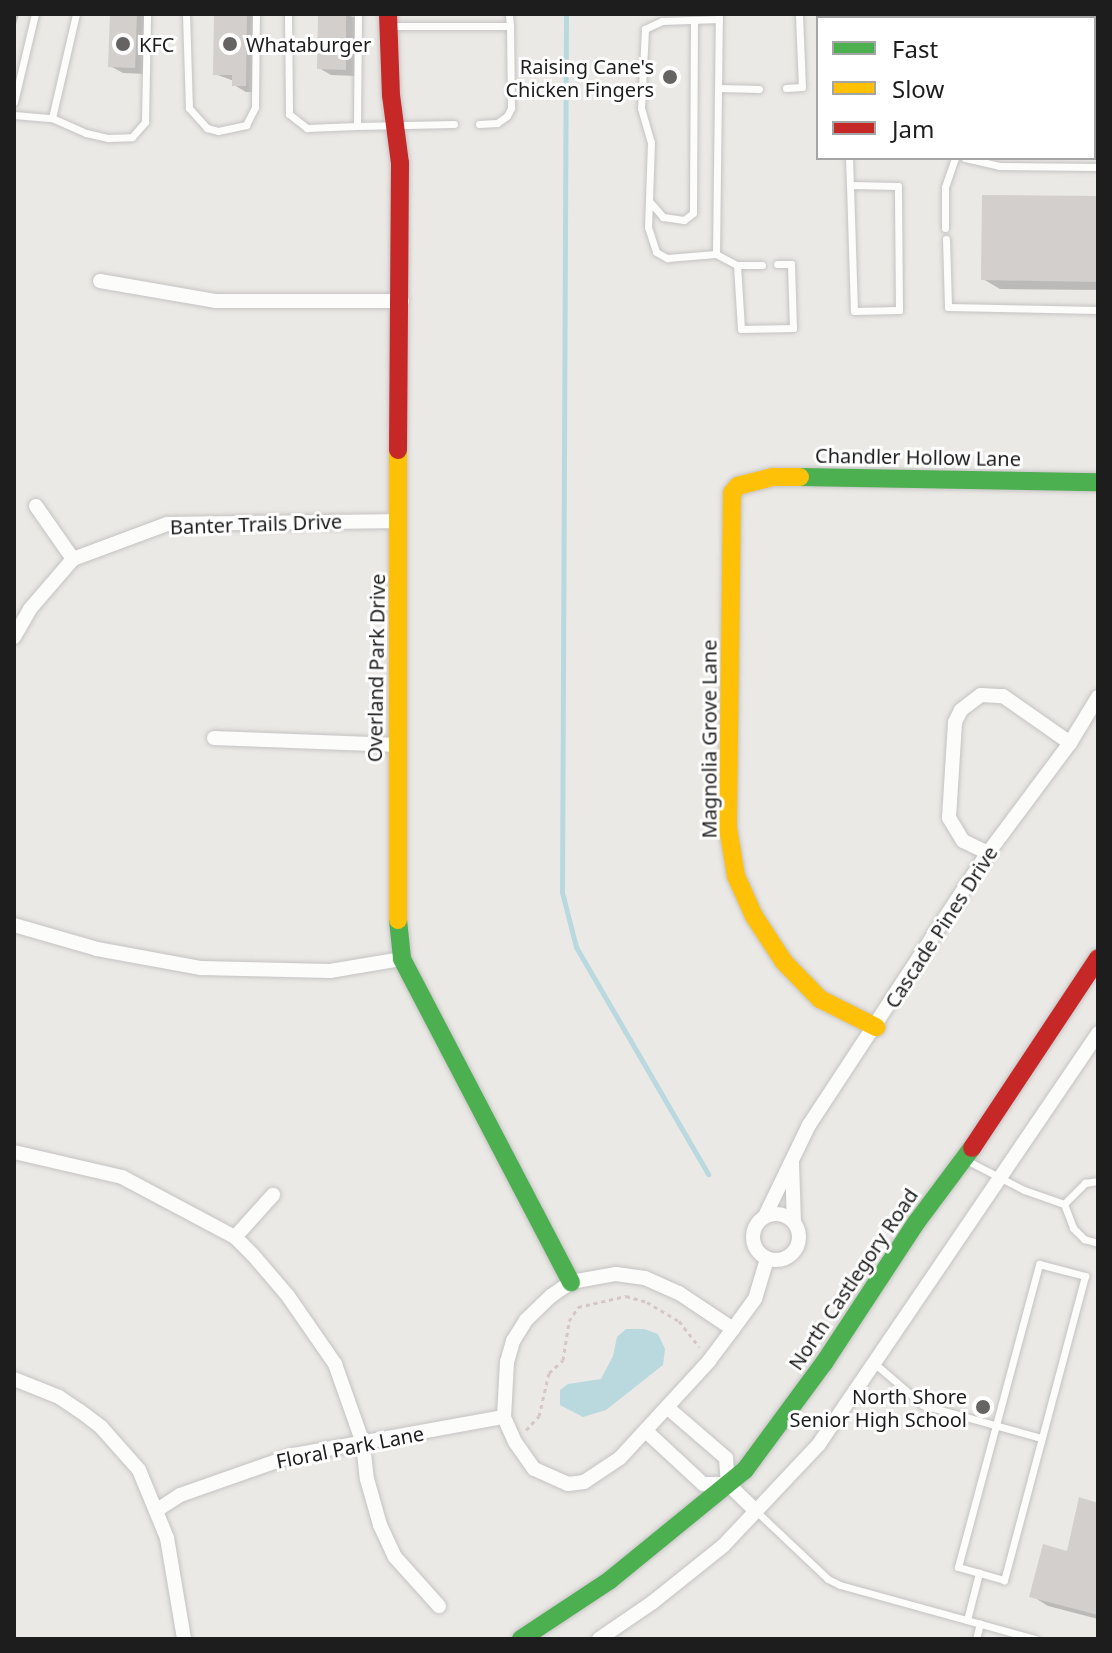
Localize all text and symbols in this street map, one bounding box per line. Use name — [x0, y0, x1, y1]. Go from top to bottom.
legend — [816, 16, 1096, 160]
place label: KFC — [139, 32, 174, 56]
place label: Whataburger — [246, 32, 371, 56]
text: Fast — [892, 32, 938, 65]
marker: KFC — [114, 35, 132, 53]
marker: Whataburger — [221, 35, 239, 53]
place label: Raising Cane's Chicken Fingers — [505, 54, 654, 101]
marker: Raising Cane's Chicken Fingers — [661, 68, 679, 86]
text: Slow — [892, 72, 944, 105]
text: Jam — [892, 112, 934, 145]
street label: Chandler Hollow Lane — [815, 443, 1021, 471]
street label: Banter Trails Drive — [169, 509, 343, 539]
street label: Overland Park Drive — [362, 574, 390, 762]
street label: Magnolia Grove Lane — [697, 640, 721, 838]
street label: Cascade Pines Drive — [880, 842, 1002, 1012]
street label: North Castlegory Road — [783, 1184, 923, 1374]
place label: North Shore Senior High School — [790, 1384, 967, 1431]
marker: North Shore Senior High School — [974, 1398, 992, 1416]
street label: Floral Park Lane — [274, 1421, 426, 1473]

